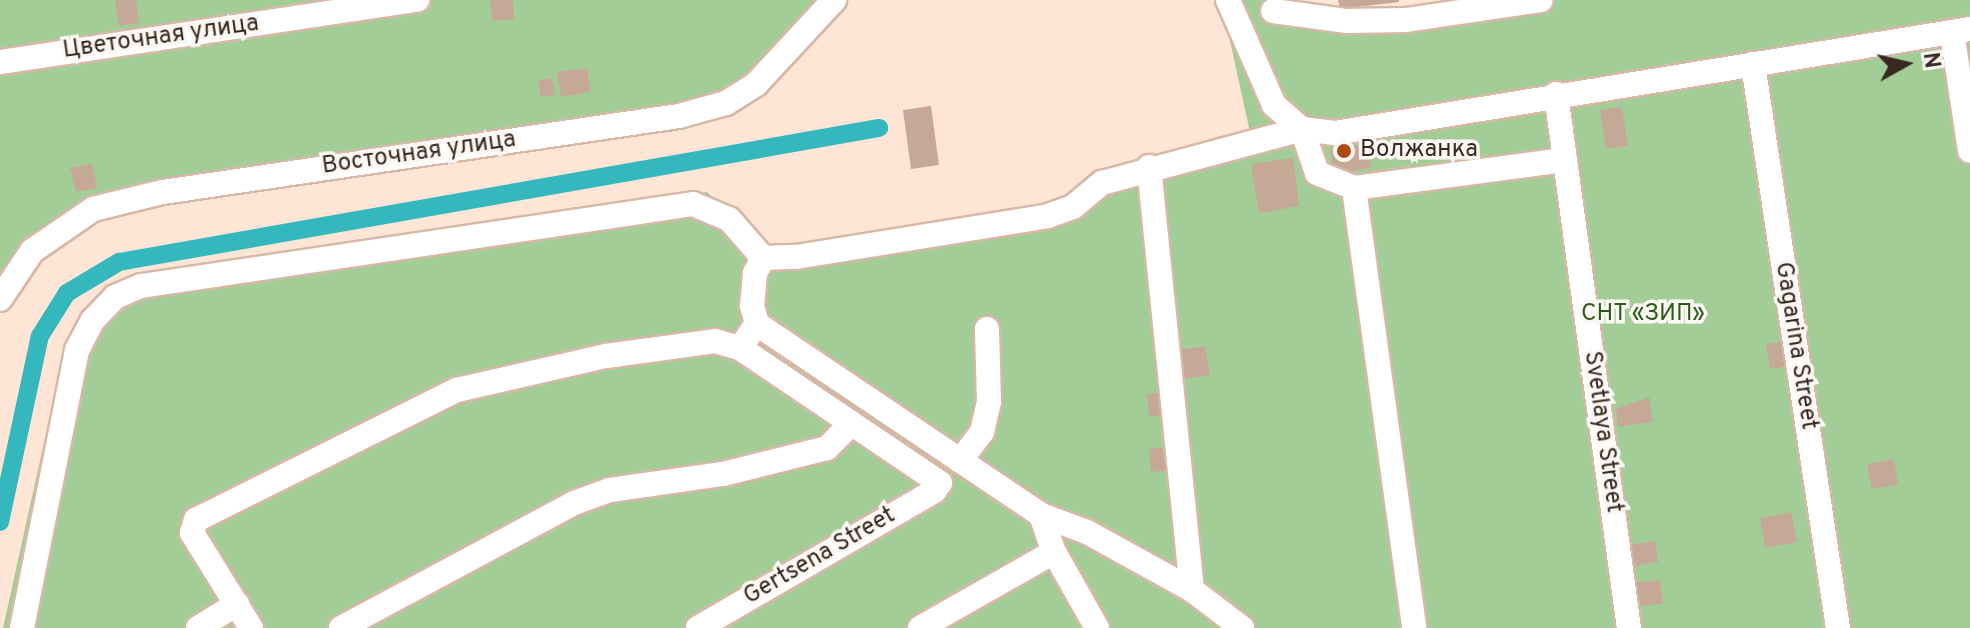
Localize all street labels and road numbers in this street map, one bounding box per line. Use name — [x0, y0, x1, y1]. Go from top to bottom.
street label: Цветочная улица — [61, 10, 261, 66]
street label: Восточная улица — [320, 126, 518, 182]
street label: Gagarina Street — [1768, 260, 1822, 432]
street label: Svetlaya Street — [1576, 349, 1628, 515]
street label: Gertsena Street — [739, 502, 901, 612]

